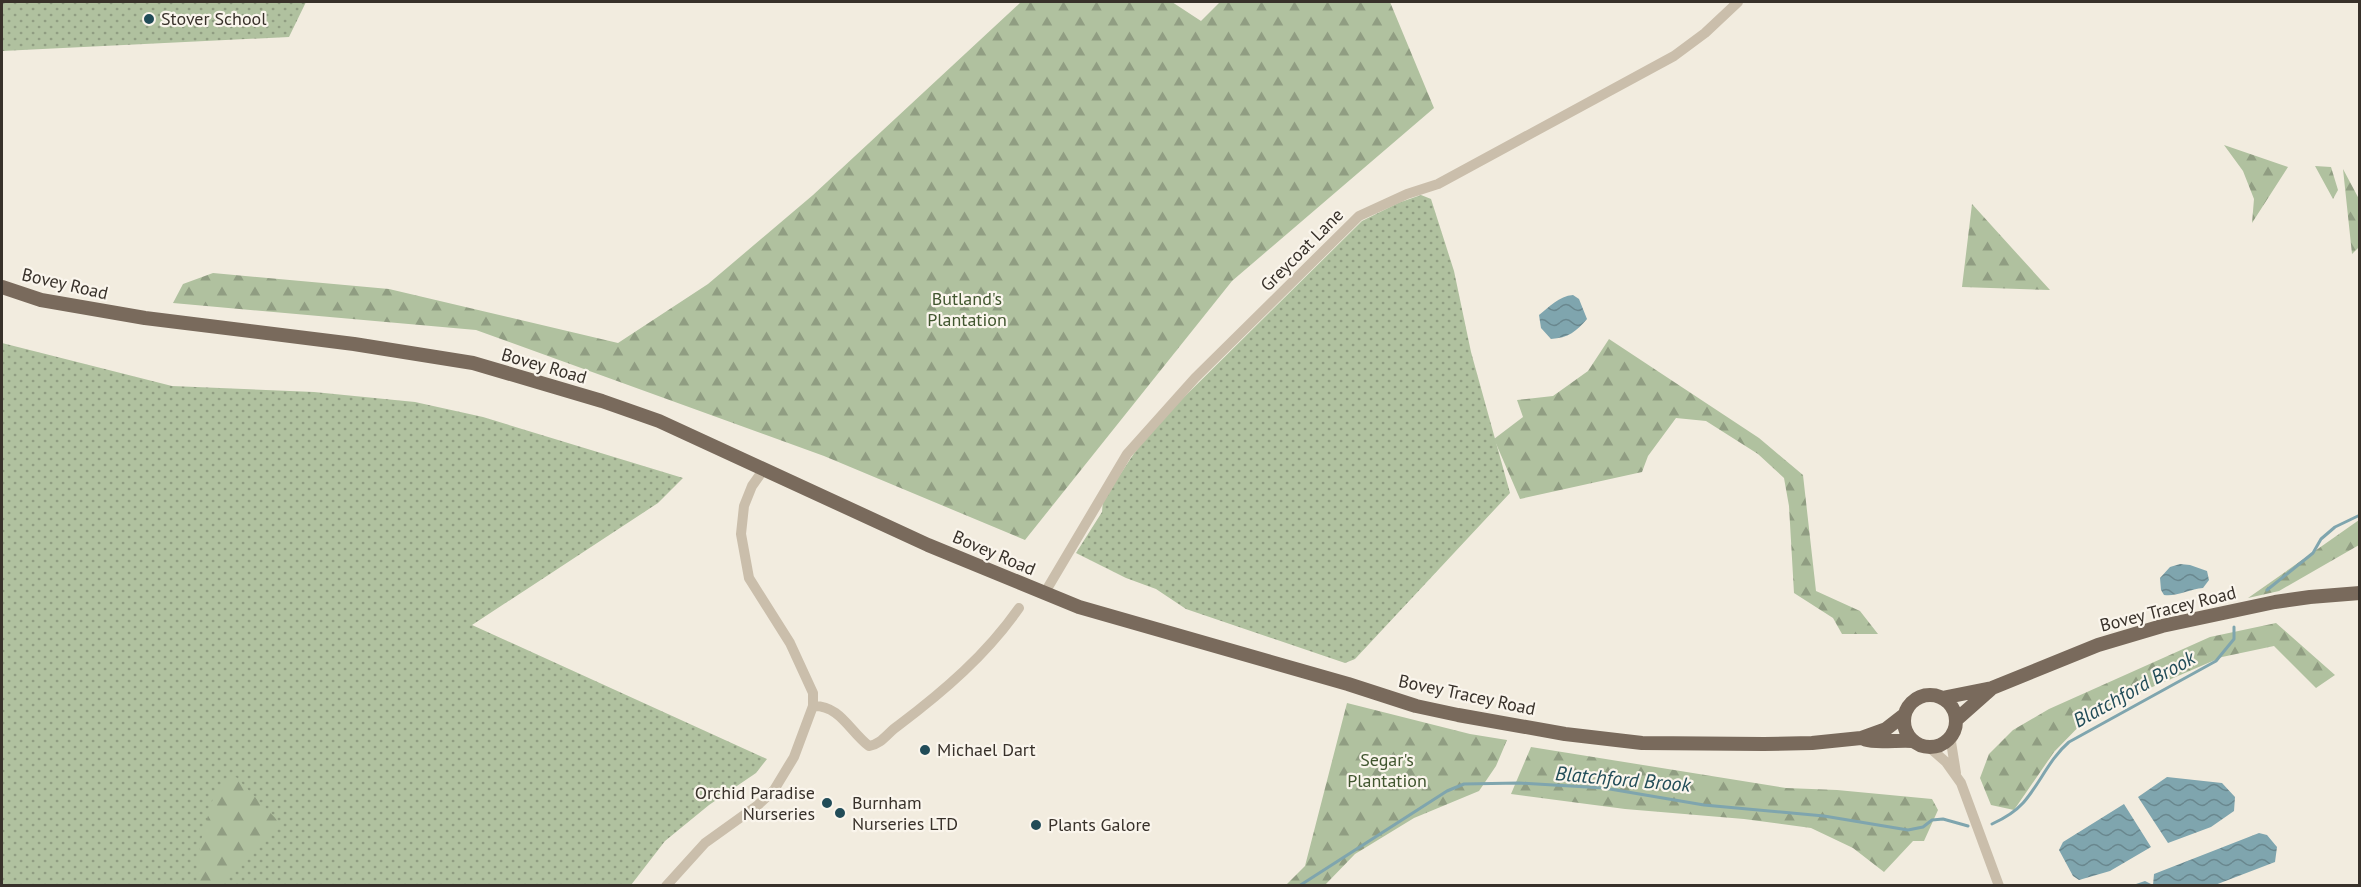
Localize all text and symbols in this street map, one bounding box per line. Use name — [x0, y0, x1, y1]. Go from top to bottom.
place label: Stover School — [161, 7, 267, 30]
marker: Stover School — [142, 12, 156, 26]
street label: Greycoat Lane — [1255, 203, 1348, 296]
street label: Bovey Road — [20, 262, 110, 305]
park label: Butland's Plantation — [927, 287, 1007, 331]
street label: Bovey Road — [499, 342, 590, 389]
street label: Bovey Road — [949, 525, 1039, 580]
street label: Bovey Tracey Road — [2097, 580, 2238, 637]
water label: Blatchford Brook — [2068, 644, 2201, 733]
street label: Bovey Tracey Road — [1397, 669, 1538, 720]
place label: Michael Dart — [937, 738, 1036, 761]
marker: Michael Dart — [918, 743, 932, 757]
park label: Segar's Plantation — [1347, 748, 1427, 792]
water label: Blatchford Brook — [1554, 760, 1693, 798]
place label: Orchid Paradise Nurseries — [695, 781, 815, 825]
place label: Burnham Nurseries LTD — [852, 791, 958, 835]
marker: Orchid Paradise Nurseries — [820, 796, 834, 810]
marker: Burnham Nurseries LTD — [833, 806, 847, 820]
place label: Plants Galore — [1048, 813, 1151, 836]
marker: Plants Galore — [1029, 818, 1043, 832]

